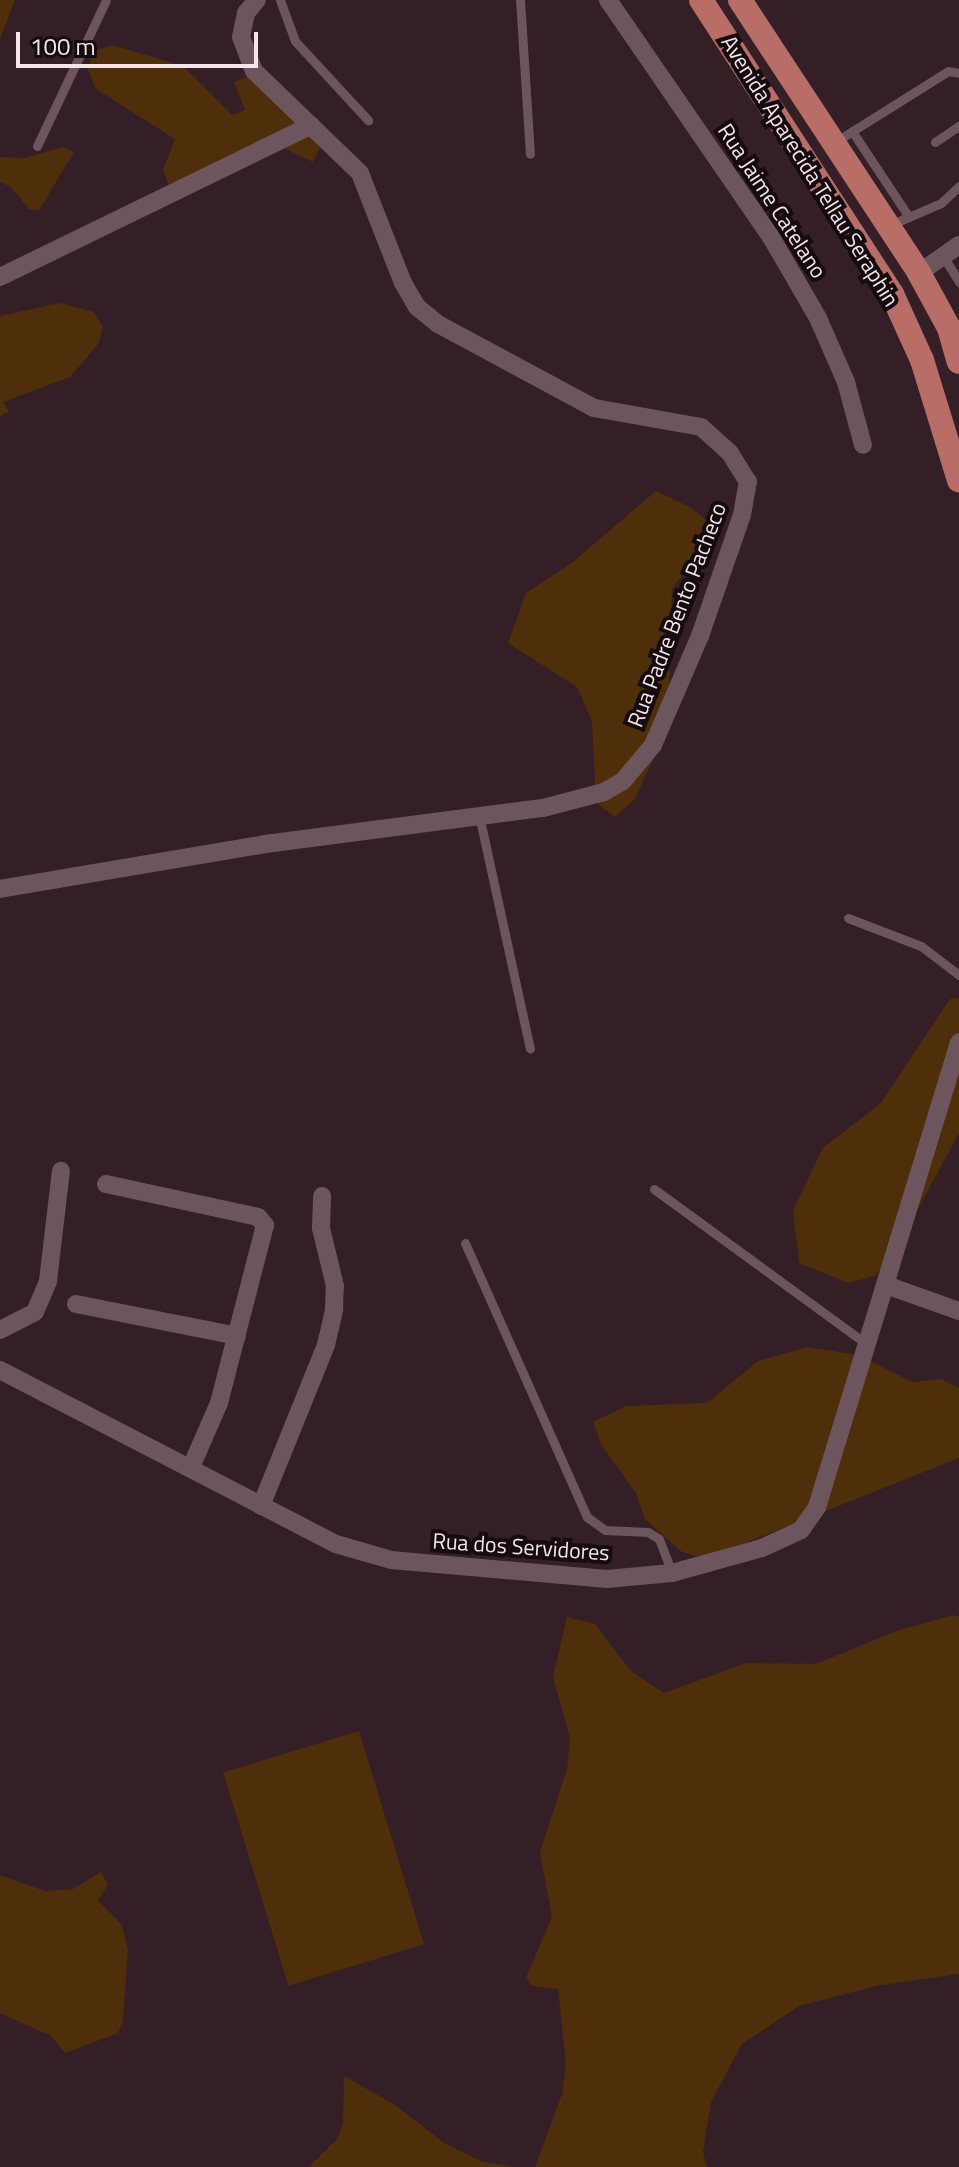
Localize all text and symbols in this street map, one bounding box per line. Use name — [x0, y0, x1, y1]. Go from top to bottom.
scale bar — [20, 16, 262, 66]
text: 100 m — [30, 28, 96, 64]
street label: Avenida Aparecida Tellau Seraphin — [715, 31, 905, 311]
street label: Rua Jaime Catelano — [712, 119, 832, 283]
street label: Rua Padre Bento Pacheco — [622, 499, 732, 731]
street label: Rua dos Servidores — [432, 1528, 610, 1566]

